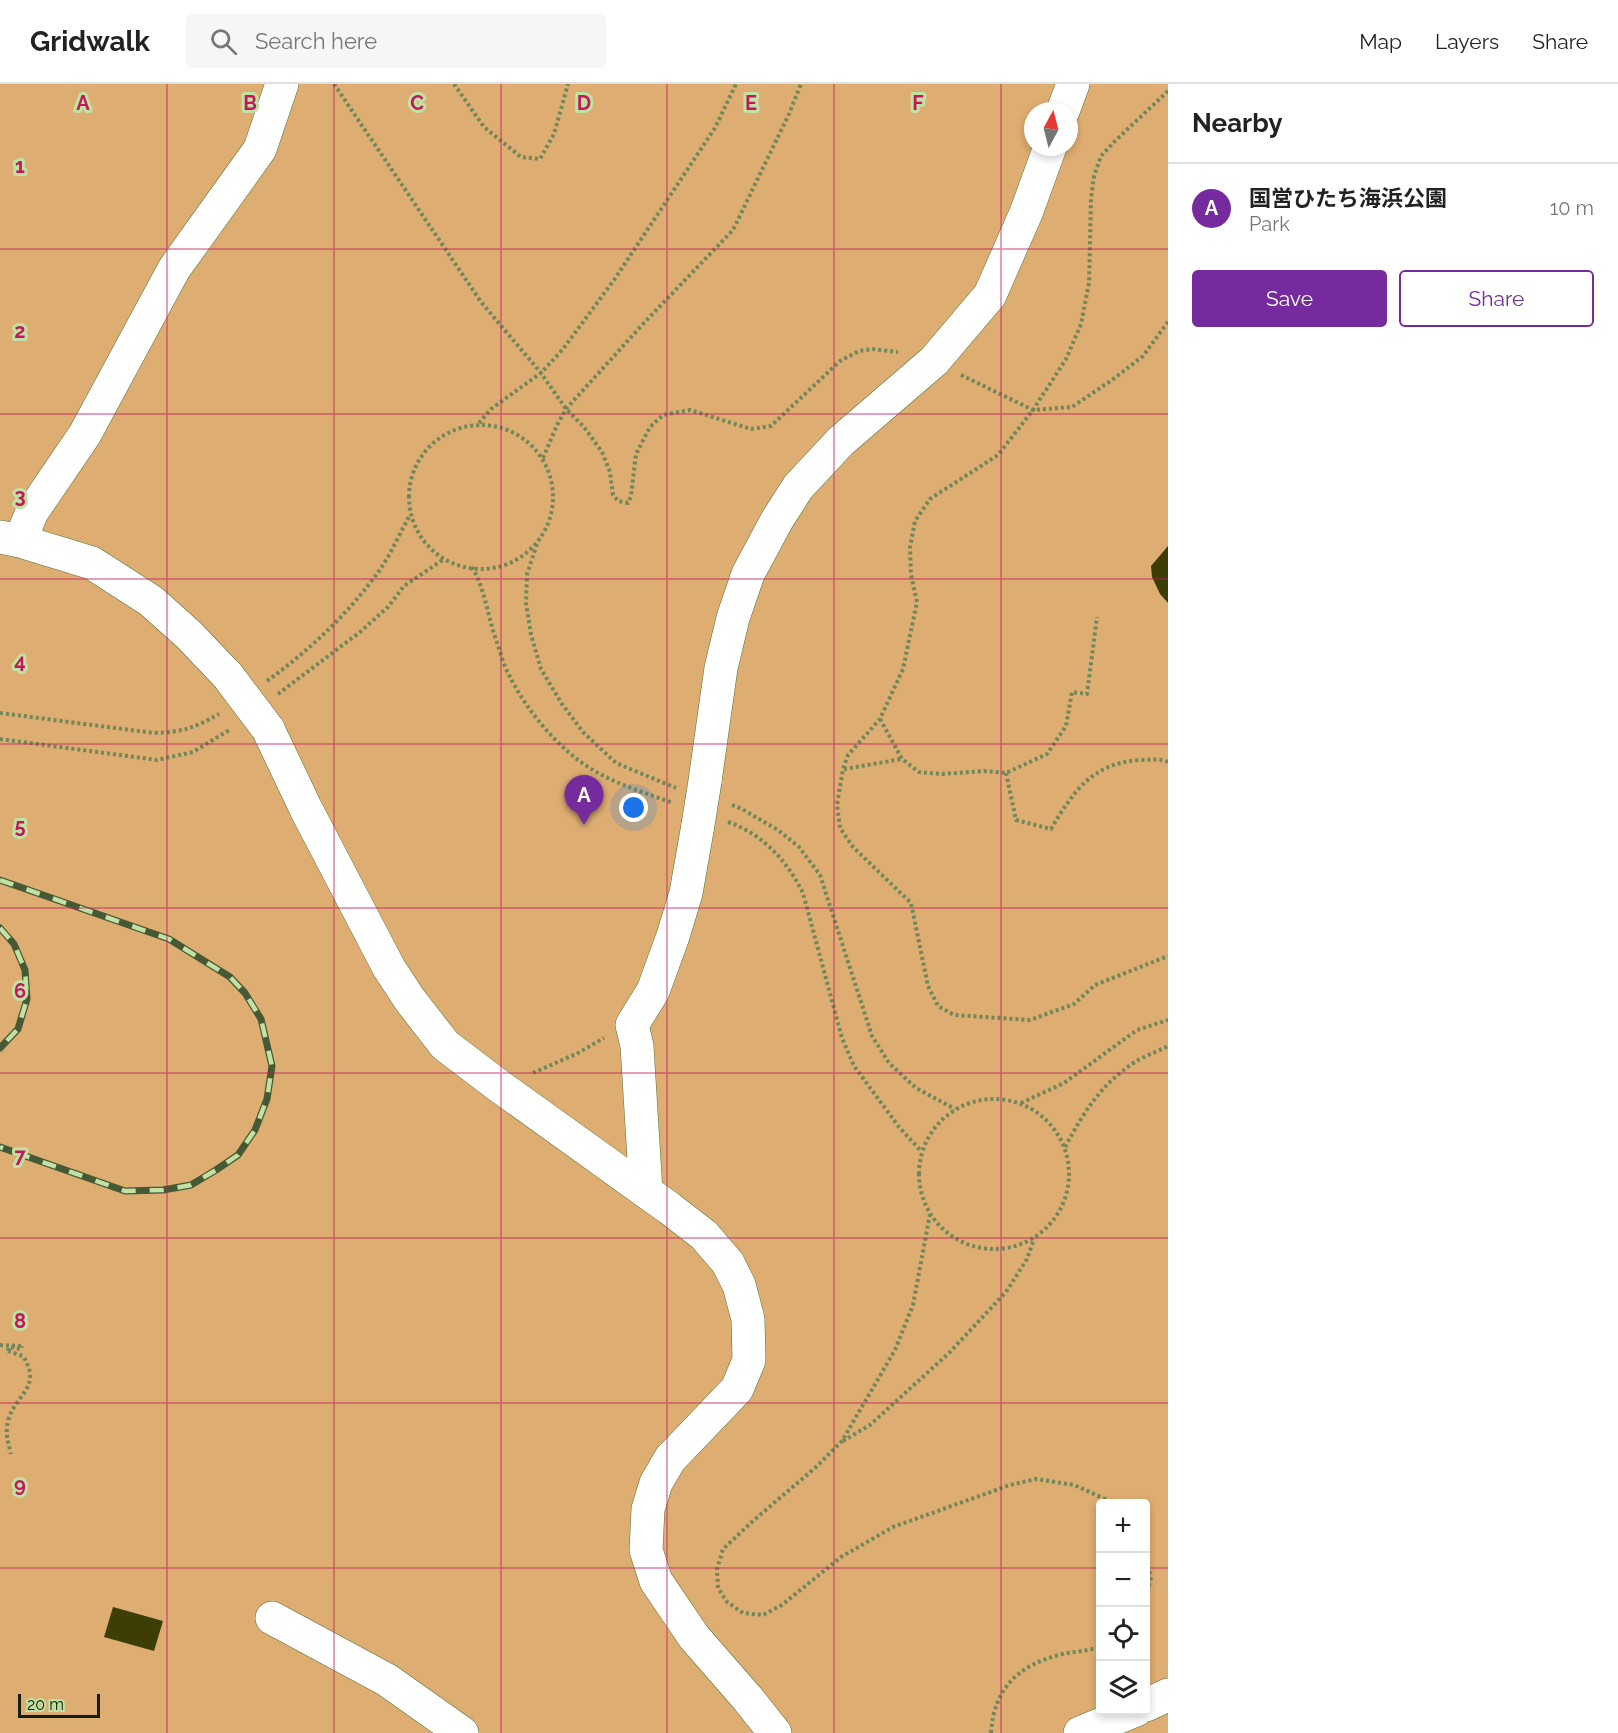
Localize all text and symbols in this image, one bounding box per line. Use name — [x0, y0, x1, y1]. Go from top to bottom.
search box — [186, 14, 606, 68]
text: Gridwalk — [30, 25, 150, 58]
icon: search — [207, 25, 240, 58]
text: Search here — [255, 28, 377, 54]
text: Map — [1359, 29, 1402, 54]
text: Layers — [1435, 29, 1499, 54]
text: Share — [1532, 29, 1588, 54]
text: A — [76, 91, 90, 115]
text: B — [243, 91, 257, 115]
text: C — [410, 91, 424, 115]
text: D — [577, 91, 591, 115]
text: E — [745, 91, 757, 115]
text: F — [912, 91, 924, 115]
north arrow — [1024, 102, 1078, 156]
text: Nearby — [1192, 108, 1282, 138]
text: 1 — [15, 154, 25, 178]
text: 国営ひたち海浜公園 — [1249, 185, 1447, 211]
text: A — [1205, 196, 1218, 220]
text: 10 m — [1550, 196, 1594, 220]
text: Park — [1249, 212, 1290, 236]
button: Save — [1192, 270, 1387, 327]
button: Share — [1399, 270, 1594, 327]
text: 2 — [14, 319, 26, 343]
text: 3 — [14, 484, 26, 508]
text: 4 — [14, 649, 26, 673]
pin: A — [564, 776, 604, 825]
your location — [619, 793, 648, 822]
text: 5 — [14, 814, 26, 838]
text: 6 — [14, 979, 26, 1003]
text: 7 — [14, 1144, 26, 1168]
text: 8 — [14, 1309, 26, 1333]
text: 9 — [14, 1473, 26, 1497]
map controls — [1096, 1499, 1150, 1715]
button: + — [1096, 1499, 1150, 1553]
button: − — [1096, 1553, 1150, 1607]
button: locate — [1096, 1607, 1150, 1661]
button: layers — [1096, 1661, 1150, 1715]
scale bar — [18, 1691, 100, 1718]
text: 20 m — [27, 1695, 64, 1714]

